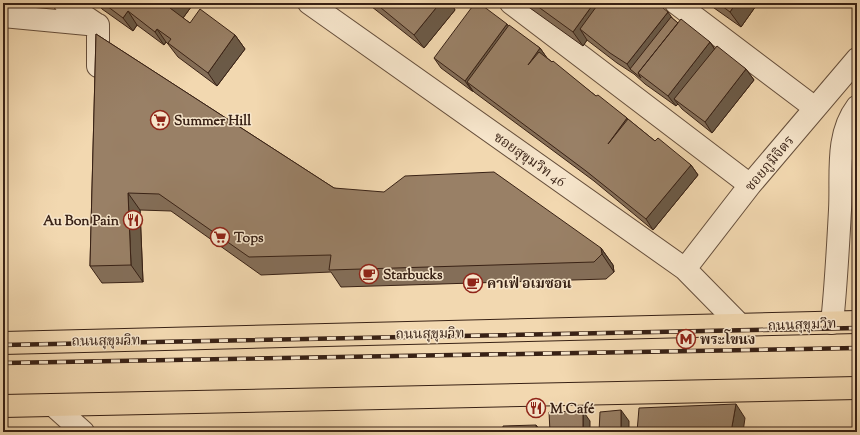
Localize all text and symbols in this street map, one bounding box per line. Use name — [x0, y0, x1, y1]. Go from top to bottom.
supermarket icon: Summer Hill — [149, 109, 171, 131]
place label: Summer Hill — [174, 112, 251, 132]
street label: ซอยสุขุมวิท 46 — [489, 128, 569, 193]
street label: ซอยภูมิจิตร — [741, 132, 800, 196]
restaurant icon: Au Bon Pain — [122, 209, 144, 231]
place label: Au Bon Pain — [43, 212, 120, 232]
supermarket icon: Tops — [209, 226, 231, 248]
place label: Tops — [234, 229, 264, 249]
cafe icon: Starbucks — [358, 263, 380, 285]
place label: Starbucks — [383, 266, 443, 286]
cafe icon: คาเฟ่ อเมซอน — [462, 272, 484, 294]
place label: คาเฟ่ อเมซอน — [487, 275, 572, 295]
street label: ถนนสุขุมวิท — [767, 315, 837, 337]
street label: ถนนสุขุมวิท — [395, 324, 465, 346]
metro station icon: พระโขนง — [675, 328, 697, 350]
place label: พระโขนง — [700, 329, 755, 351]
street label: ถนนสุขุมวิท — [71, 331, 141, 353]
restaurant icon: M Café — [525, 397, 547, 419]
place label: M Café — [550, 400, 595, 420]

